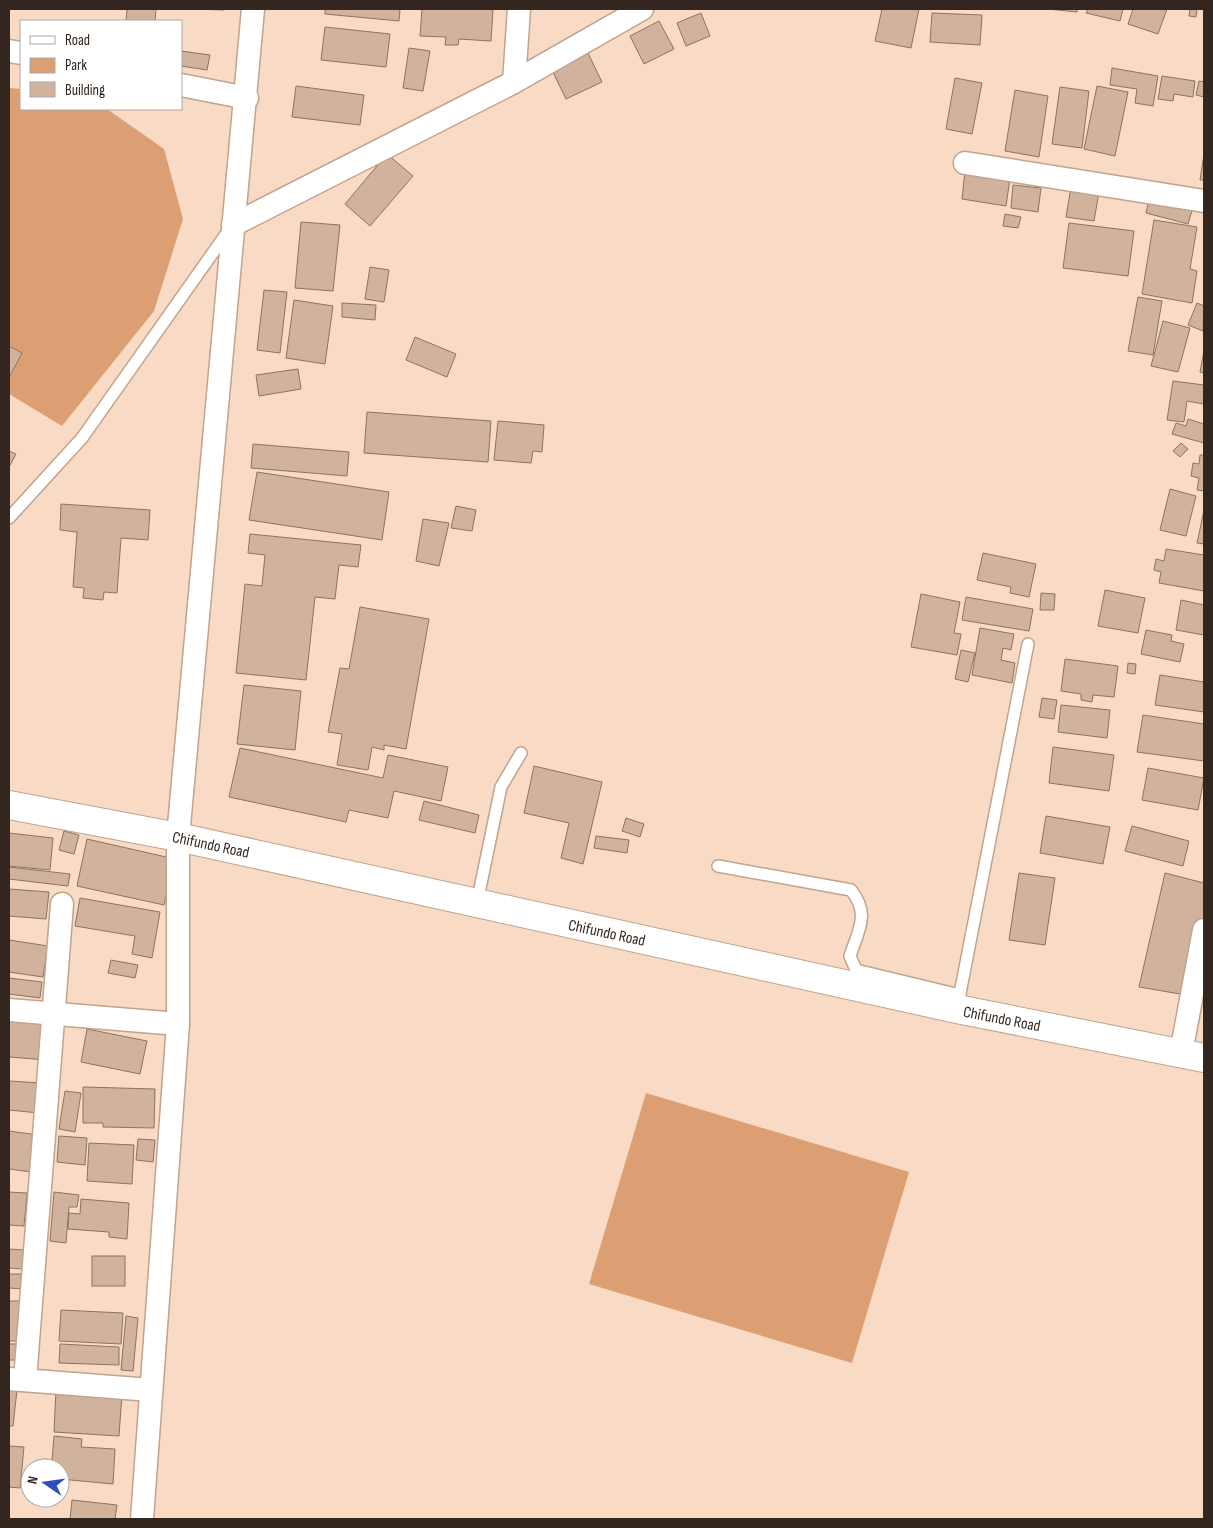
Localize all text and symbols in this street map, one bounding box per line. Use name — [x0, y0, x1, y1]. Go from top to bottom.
legend — [20, 20, 182, 110]
text: Road — [65, 31, 90, 50]
text: Park — [65, 56, 87, 75]
text: Building — [65, 81, 105, 100]
street label: Chifundo Road — [170, 828, 251, 863]
street label: Chifundo Road — [566, 916, 647, 951]
street label: Chifundo Road — [961, 1003, 1042, 1036]
north arrow — [20, 1458, 70, 1508]
text: N — [24, 1475, 42, 1486]

